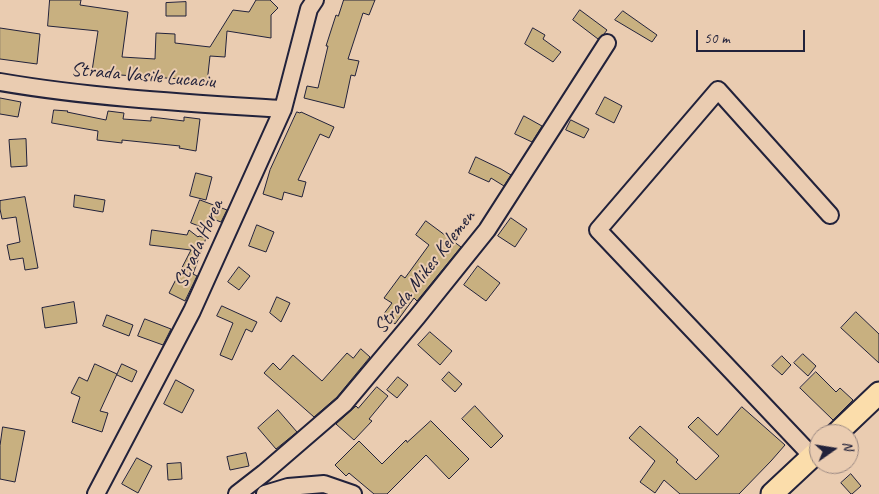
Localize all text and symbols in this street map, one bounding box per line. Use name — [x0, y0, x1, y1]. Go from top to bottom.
scale bar — [699, 20, 808, 52]
text: 50 m — [704, 29, 730, 48]
street label: Strada Vasile Lucaciu — [70, 58, 216, 94]
street label: Strada Horea — [169, 196, 229, 292]
street label: Strada Mikes Kelemen — [369, 205, 481, 339]
north arrow — [809, 424, 859, 474]
text: N — [839, 440, 857, 452]

